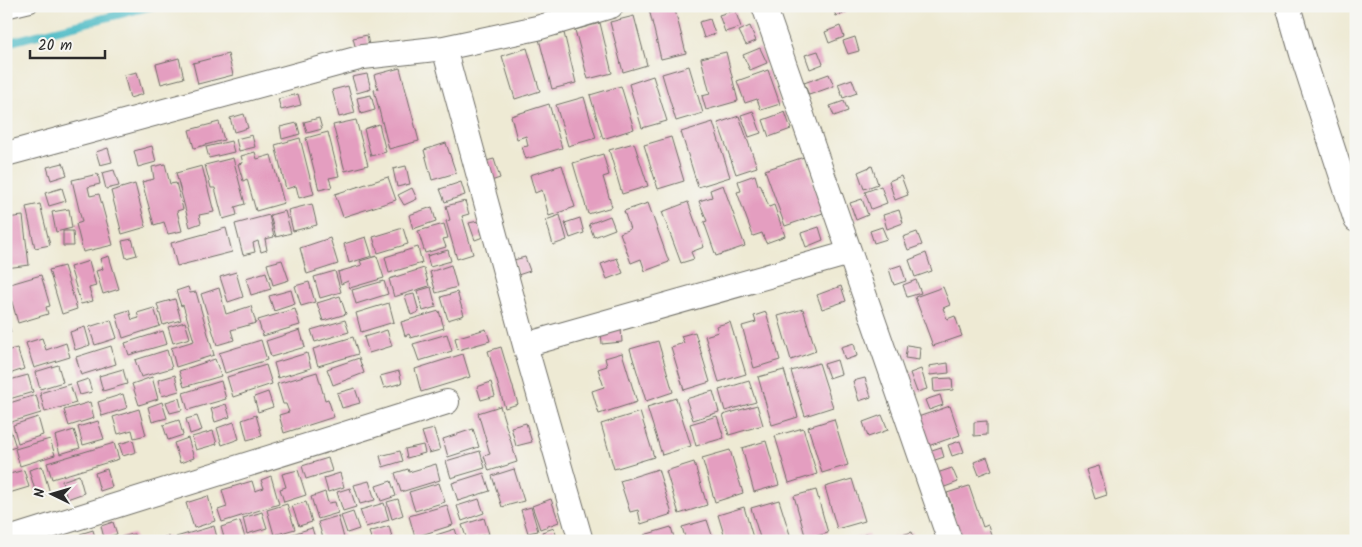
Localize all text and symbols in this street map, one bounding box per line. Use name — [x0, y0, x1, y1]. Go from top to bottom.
scale bar — [30, 28, 105, 60]
text: 20 m — [38, 34, 72, 58]
north arrow — [28, 470, 78, 520]
text: N — [29, 487, 51, 498]

